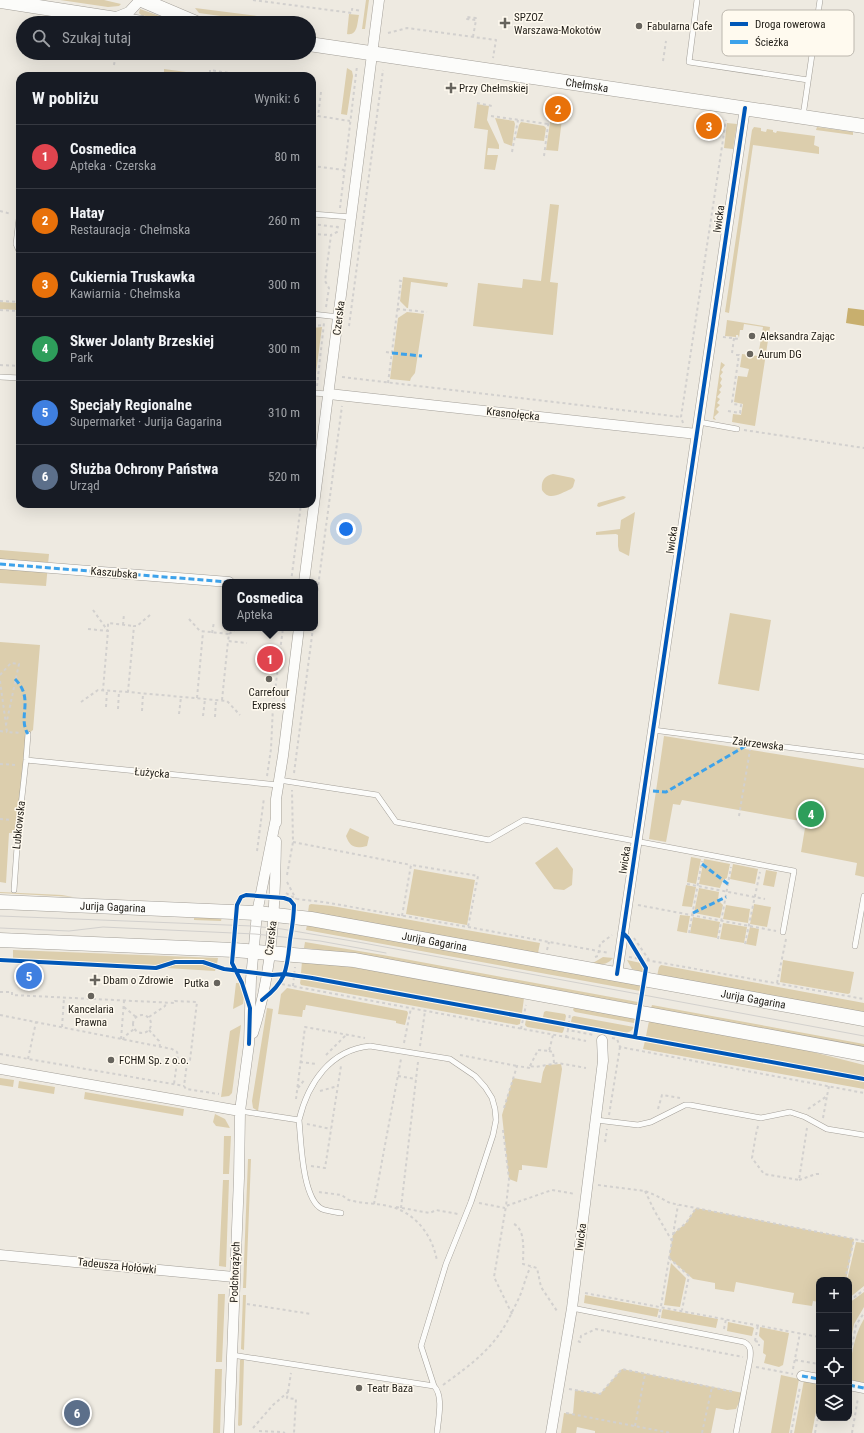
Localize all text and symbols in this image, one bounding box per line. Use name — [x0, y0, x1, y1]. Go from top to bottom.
legend — [722, 10, 854, 56]
place label: SPZOZ Warszawa-Mokotów — [514, 11, 601, 37]
search box — [16, 16, 316, 60]
marker: SPZOZ Warszawa-Mokotów — [499, 17, 511, 29]
text: Droga rowerowa — [755, 18, 826, 31]
place label: Fabularna Cafe — [647, 20, 712, 33]
marker: Fabularna Cafe — [634, 21, 644, 31]
icon: search — [30, 27, 52, 49]
text: Szukaj tutaj — [62, 29, 131, 47]
text: Ścieżka — [755, 36, 789, 49]
street label: Chełmska — [565, 75, 609, 95]
place label: Przy Chełmskiej — [459, 82, 528, 95]
marker: Przy Chełmskiej — [446, 83, 456, 93]
text: W pobliżu — [32, 88, 99, 108]
text: Wyniki: 6 — [254, 91, 300, 106]
pin: 2 — [545, 94, 571, 124]
pin: 3 — [696, 111, 722, 141]
text: Cosmedica — [70, 140, 136, 158]
text: 1 — [42, 149, 48, 164]
text: 80 m — [274, 149, 300, 164]
text: Apteka · Czerska — [70, 158, 156, 173]
text: Hatay — [70, 204, 105, 222]
street label: Iwicka — [711, 204, 727, 234]
text: 2 — [42, 213, 48, 228]
text: 260 m — [268, 213, 300, 228]
text: Restauracja · Chełmska — [70, 222, 190, 237]
text: Cukiernia Truskawka — [70, 268, 195, 286]
text: 3 — [42, 277, 48, 292]
text: 300 m — [268, 277, 300, 292]
text: Kawiarnia · Chełmska — [70, 286, 180, 301]
street label: Czerska — [330, 300, 348, 336]
place label: Aleksandra Zając — [760, 330, 835, 343]
marker: Aleksandra Zając — [747, 331, 757, 341]
text: Skwer Jolanty Brzeskiej — [70, 332, 214, 350]
text: 4 — [42, 341, 48, 356]
text: 300 m — [268, 341, 300, 356]
place label: Aurum DG — [758, 348, 802, 361]
marker: Aurum DG — [745, 349, 755, 359]
text: Park — [70, 350, 93, 365]
text: Specjały Regionalne — [70, 396, 192, 414]
text: 5 — [42, 405, 48, 420]
text: 310 m — [268, 405, 300, 420]
street label: Krasnołęcka — [486, 405, 540, 423]
text: Supermarket · Jurija Gagarina — [70, 414, 222, 429]
text: Służba Ochrony Państwa — [70, 460, 218, 478]
text: 6 — [42, 469, 48, 484]
text: 520 m — [268, 469, 300, 484]
text: Urząd — [70, 478, 100, 493]
your location — [336, 519, 356, 539]
street label: Iwicka — [664, 525, 680, 555]
street label: Kaszubska — [90, 564, 138, 582]
popup — [222, 579, 318, 631]
text: Cosmedica — [237, 589, 303, 607]
text: Apteka — [237, 607, 273, 622]
pin: 1 — [257, 644, 283, 674]
marker: Carrefour Express — [264, 674, 274, 684]
place label: Carrefour Express — [249, 686, 290, 712]
street label: Zakrzewska — [732, 734, 784, 754]
street label: Łużycka — [134, 765, 170, 781]
pin: 4 — [798, 799, 824, 829]
street label: Lubkowska — [10, 800, 28, 850]
street label: Iwicka — [616, 845, 634, 875]
street label: Jurija Gagarina — [80, 899, 146, 915]
street label: Czerska — [262, 920, 280, 956]
street label: Jurija Gagarina — [401, 929, 468, 954]
pin: 5 — [16, 961, 42, 991]
place label: Dbam o Zdrowie — [103, 974, 174, 987]
marker: Dbam o Zdrowie — [90, 975, 100, 985]
place label: Putka — [184, 977, 209, 990]
marker: Putka — [212, 978, 222, 988]
street label: Jurija Gagarina — [720, 987, 787, 1011]
marker: Kancelaria Prawna — [86, 991, 96, 1001]
place label: Kancelaria Prawna — [68, 1003, 114, 1029]
place label: FCHM Sp. z o.o. — [119, 1054, 189, 1067]
marker: FCHM Sp. z o.o. — [106, 1055, 116, 1065]
street label: Iwicka — [573, 1222, 589, 1252]
street label: Podchorążych — [227, 1241, 243, 1303]
street label: Tadeusza Hołówki — [77, 1255, 157, 1277]
map controls — [816, 1277, 852, 1421]
button: + — [816, 1277, 852, 1313]
button: − — [816, 1313, 852, 1349]
button: locate — [816, 1349, 852, 1385]
place label: Teatr Baza — [367, 1382, 413, 1395]
marker: Teatr Baza — [354, 1383, 364, 1393]
button: layers — [816, 1385, 852, 1421]
pin: 6 — [64, 1398, 90, 1428]

